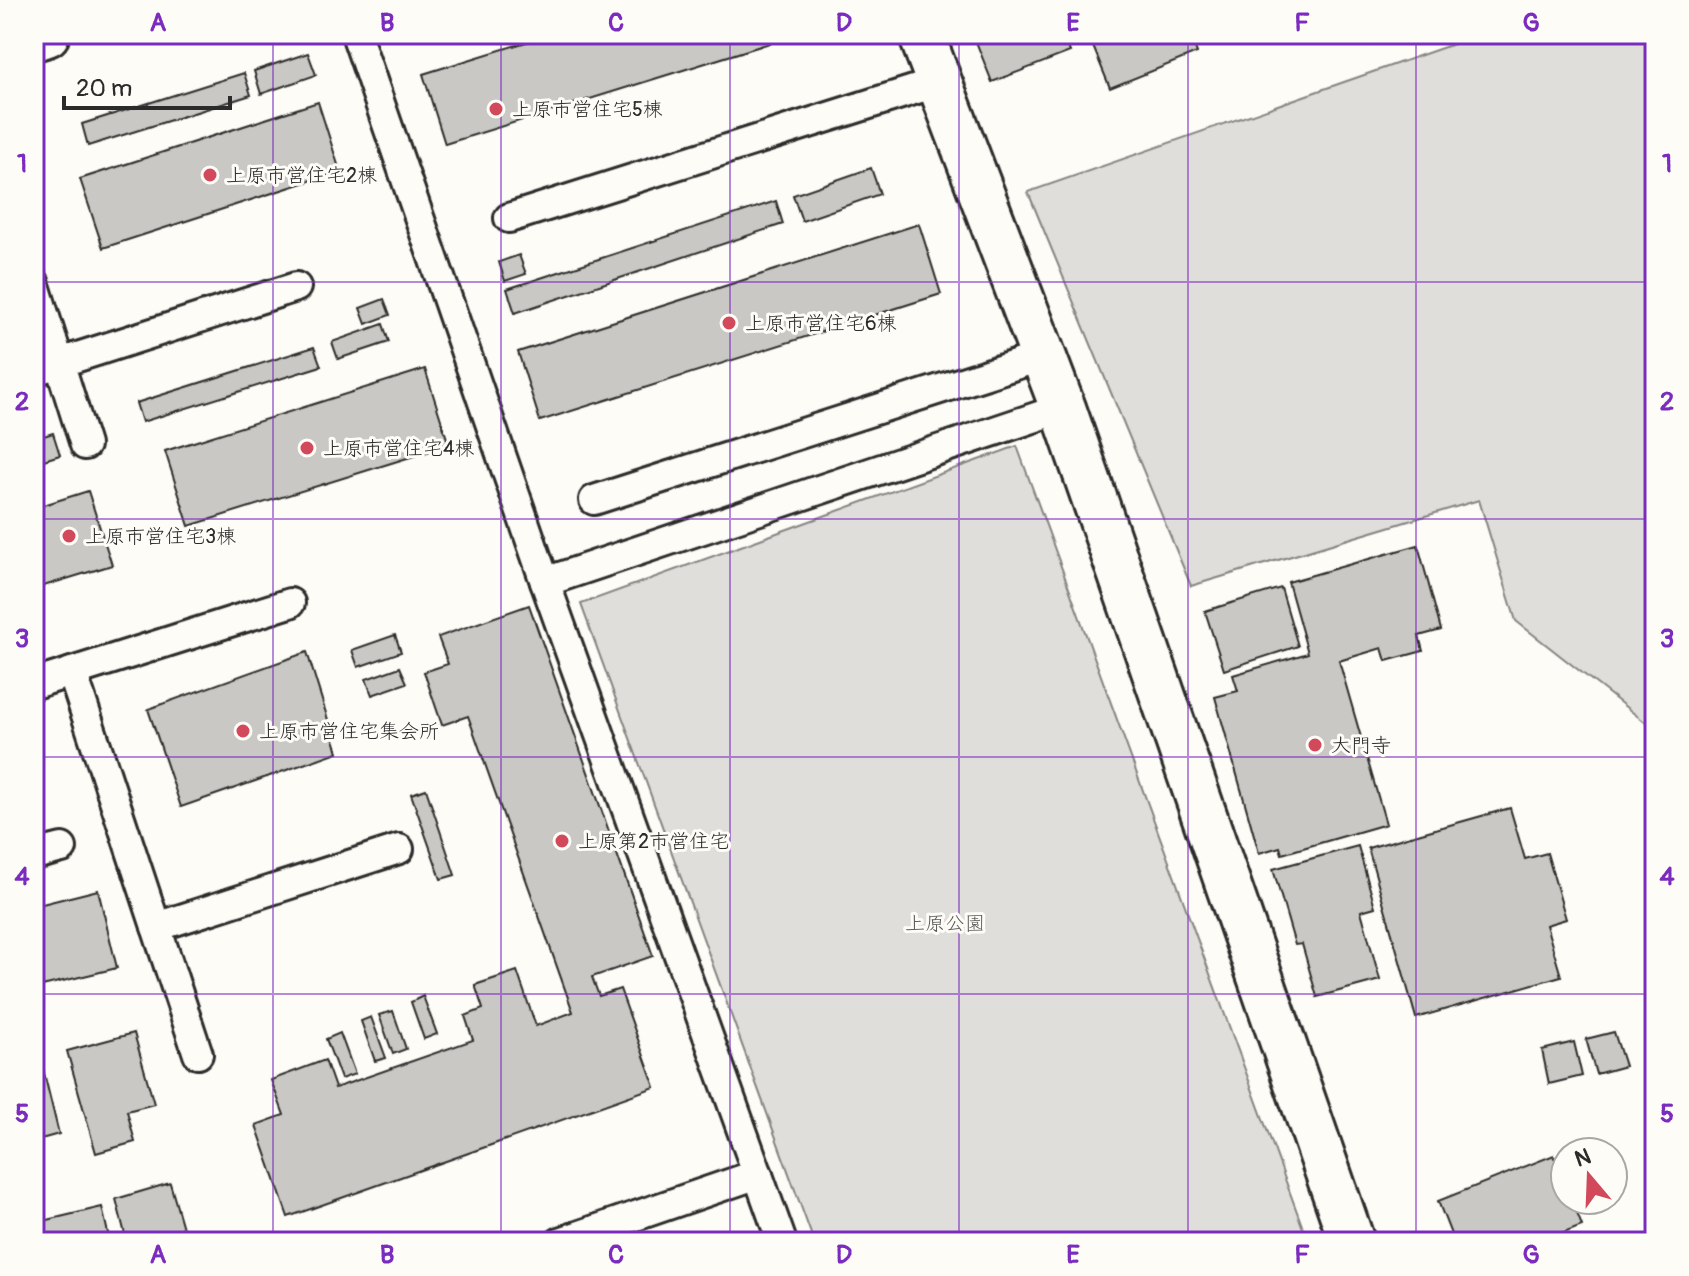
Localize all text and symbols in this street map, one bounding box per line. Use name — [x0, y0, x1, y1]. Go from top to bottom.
text: A — [150, 7, 167, 39]
text: B — [380, 7, 394, 39]
text: C — [608, 7, 624, 39]
text: D — [836, 7, 852, 39]
text: E — [1066, 7, 1080, 39]
text: F — [1294, 7, 1310, 39]
text: G — [1522, 7, 1540, 39]
scale bar — [64, 60, 230, 110]
text: 20 m — [76, 74, 132, 103]
place label: 上原市営住宅5棟 — [512, 97, 663, 122]
marker: 上原市営住宅5棟 — [487, 100, 505, 118]
text: 1 — [17, 148, 27, 180]
text: 1 — [1662, 148, 1672, 180]
place label: 上原市営住宅2棟 — [226, 163, 377, 188]
marker: 上原市営住宅2棟 — [201, 166, 219, 184]
place label: 上原市営住宅6棟 — [745, 311, 897, 336]
marker: 上原市営住宅6棟 — [720, 314, 738, 332]
text: 2 — [15, 386, 29, 418]
text: 2 — [1660, 386, 1674, 418]
place label: 上原市営住宅4棟 — [323, 436, 475, 461]
marker: 上原市営住宅4棟 — [298, 439, 316, 457]
place label: 上原市営住宅3棟 — [85, 524, 236, 549]
marker: 上原市営住宅3棟 — [60, 527, 78, 545]
text: 3 — [15, 623, 29, 655]
text: 3 — [1660, 623, 1674, 655]
place label: 上原市営住宅集会所 — [259, 719, 439, 744]
marker: 上原市営住宅集会所 — [234, 722, 252, 740]
place label: 大門寺 — [1331, 733, 1391, 758]
marker: 大門寺 — [1306, 736, 1324, 754]
place label: 上原第2市営住宅 — [578, 829, 729, 854]
marker: 上原第2市営住宅 — [553, 832, 571, 850]
text: 4 — [14, 861, 30, 893]
text: 4 — [1659, 861, 1675, 893]
park label: 上原公園 — [905, 911, 985, 936]
text: 5 — [15, 1098, 29, 1130]
text: 5 — [1660, 1098, 1674, 1130]
north arrow — [1549, 1136, 1629, 1216]
text: N — [1571, 1142, 1595, 1174]
text: A — [150, 1239, 167, 1271]
text: B — [380, 1239, 394, 1271]
text: C — [608, 1239, 624, 1271]
text: D — [836, 1239, 852, 1271]
text: E — [1066, 1239, 1080, 1271]
text: F — [1294, 1239, 1310, 1271]
text: G — [1522, 1239, 1540, 1271]

